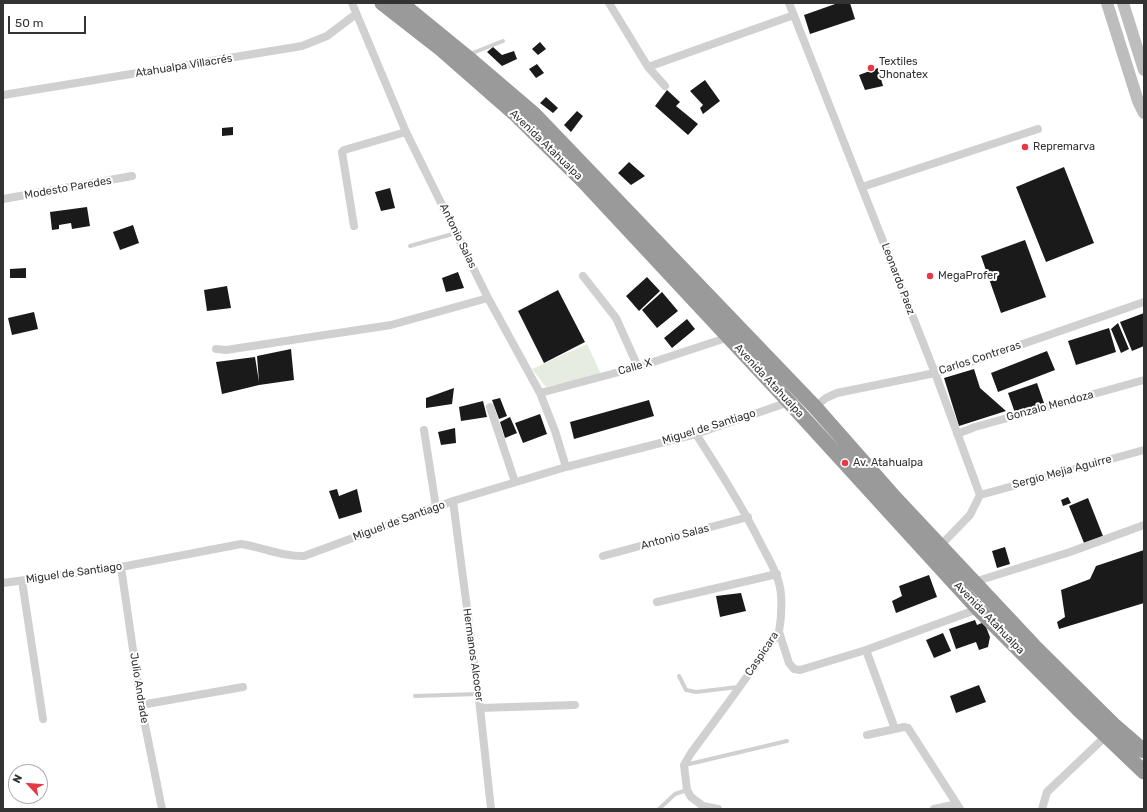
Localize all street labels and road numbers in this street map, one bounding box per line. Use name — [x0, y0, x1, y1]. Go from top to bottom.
street label: Atahualpa Villacrés — [135, 52, 233, 80]
street label: Avenida Atahualpa — [507, 107, 585, 183]
street label: Modesto Paredes — [23, 174, 113, 202]
street label: Antonio Salas — [437, 202, 479, 270]
street label: Leonardo Paez — [878, 241, 918, 317]
street label: Carlos Contreras — [937, 339, 1023, 377]
street label: Avenida Atahualpa — [731, 341, 807, 421]
street label: Calle X — [617, 356, 653, 378]
street label: Gonzalo Mendoza — [1005, 388, 1095, 424]
street label: Miguel de Santiago — [661, 407, 757, 447]
street label: Sergio Mejia Aguirre — [1011, 452, 1113, 492]
street label: Miguel de Santiago — [351, 498, 447, 544]
street label: Antonio Salas — [639, 522, 711, 552]
street label: Miguel de Santiago — [25, 560, 123, 586]
street label: Avenida Atahualpa — [951, 579, 1027, 657]
street label: Hermanos Alcocer — [460, 607, 486, 703]
street label: Caspicara — [742, 629, 782, 679]
street label: Julio Andrade — [127, 652, 151, 724]

